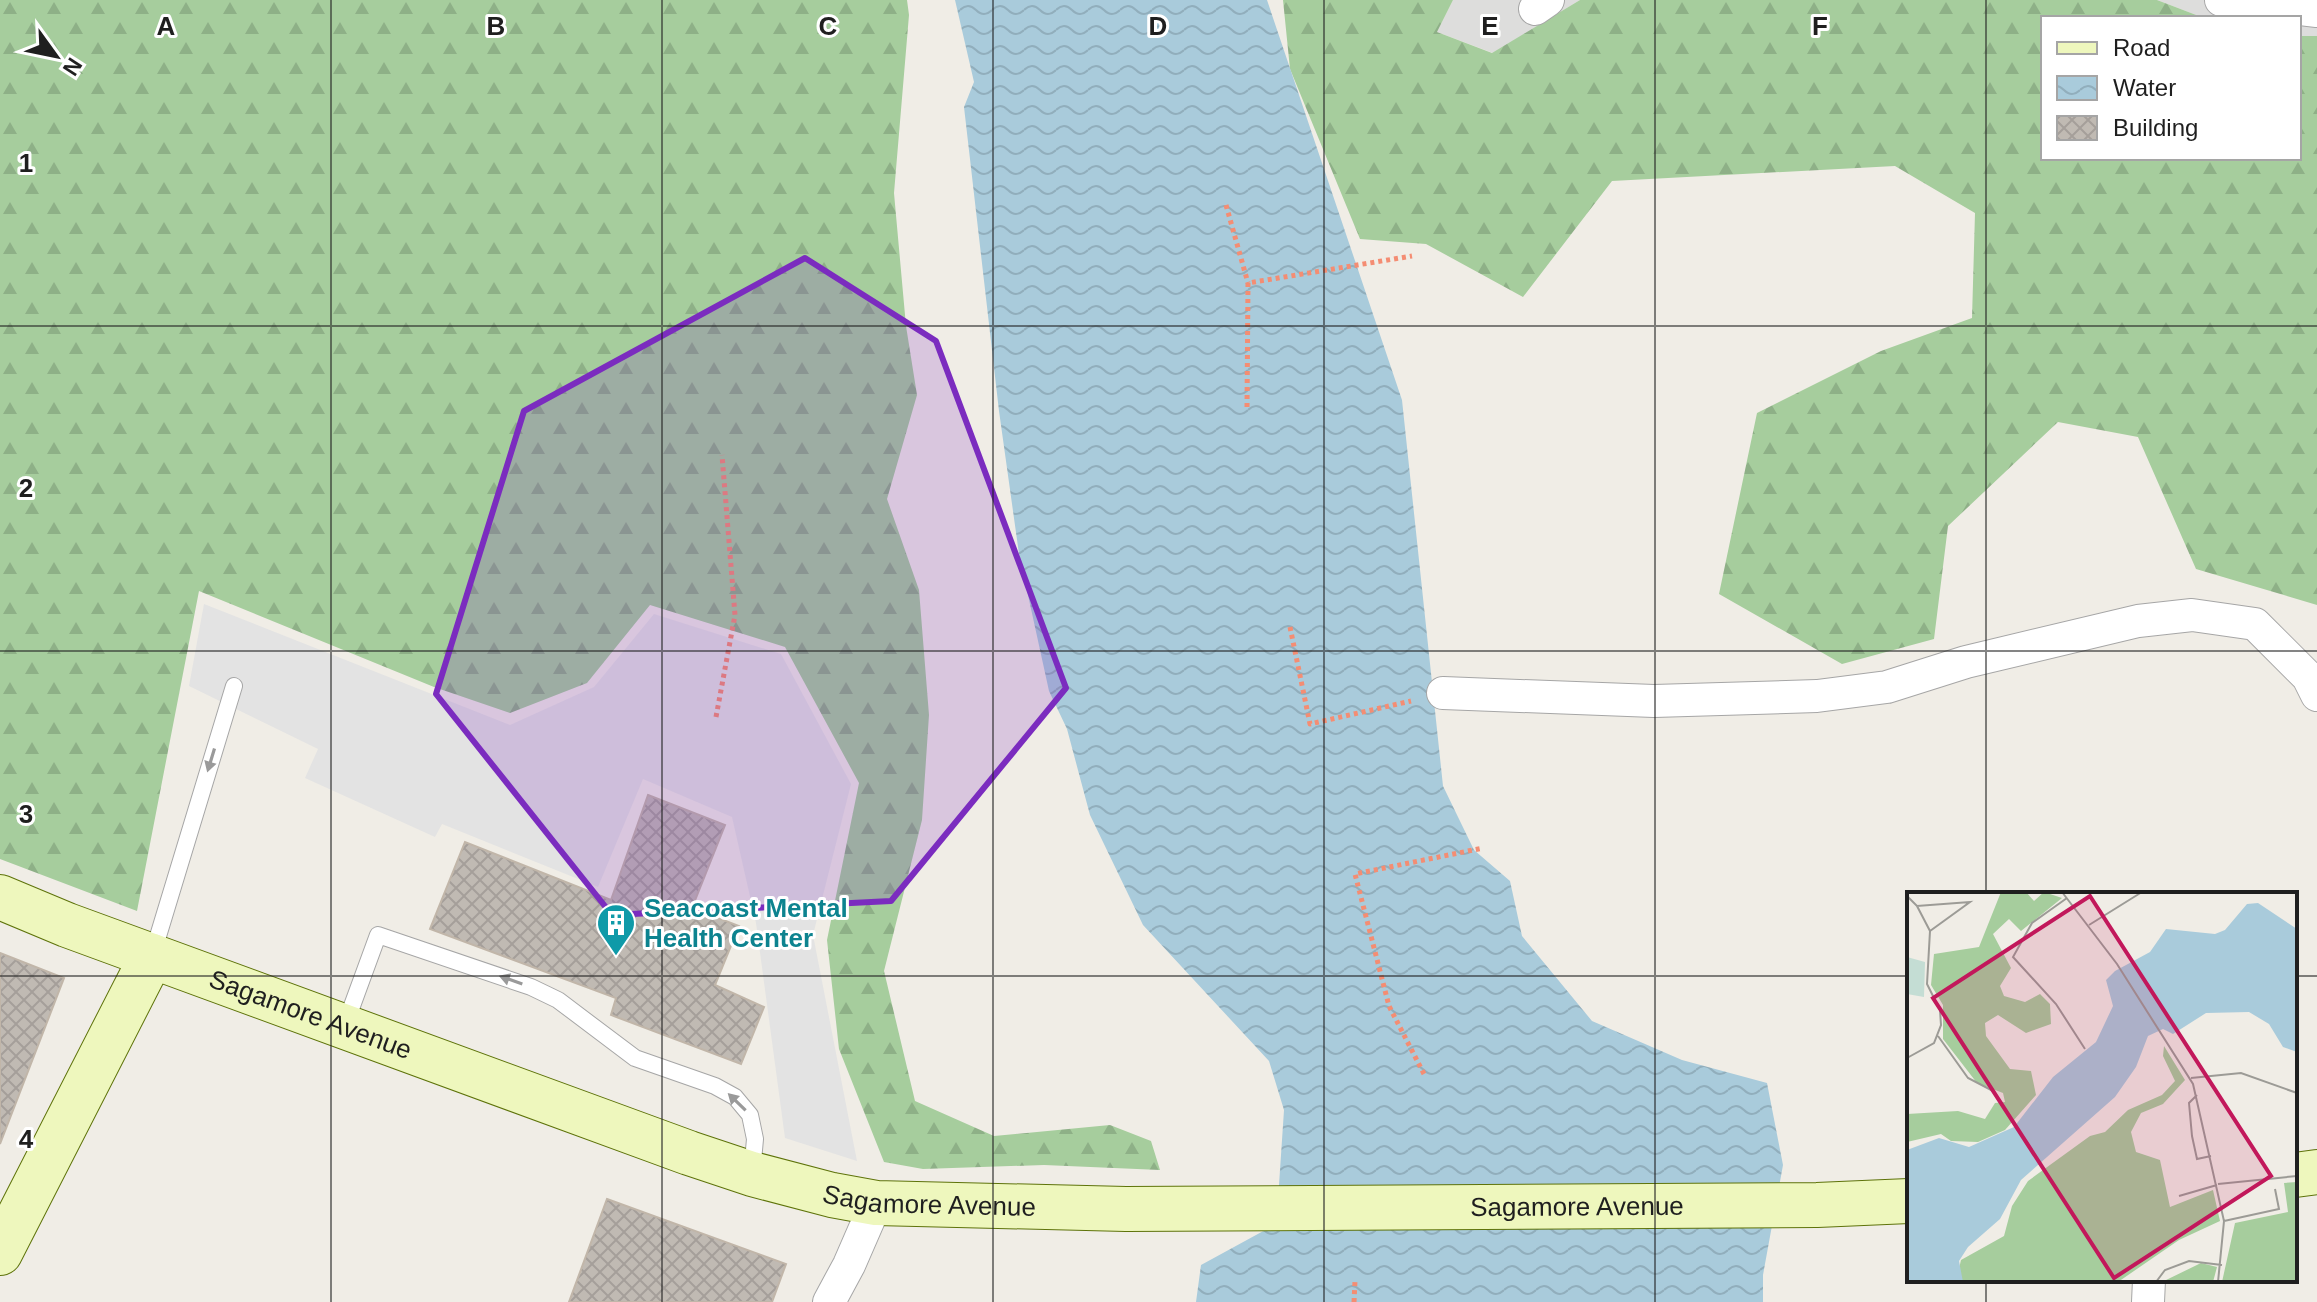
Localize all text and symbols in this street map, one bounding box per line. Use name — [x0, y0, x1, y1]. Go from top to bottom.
text: A — [157, 11, 176, 41]
text: B — [487, 11, 505, 41]
text: C — [819, 11, 838, 41]
text: D — [1149, 11, 1167, 41]
text: E — [1481, 11, 1499, 41]
text: F — [1812, 11, 1828, 41]
north arrow — [16, 16, 96, 96]
legend — [2041, 16, 2301, 160]
text: Road — [2113, 34, 2170, 61]
text: N — [58, 53, 87, 80]
text: Water — [2113, 74, 2176, 101]
text: Building — [2113, 114, 2198, 141]
text: 1 — [19, 148, 33, 178]
text: 2 — [19, 473, 33, 503]
one-way arrow — [204, 749, 217, 773]
text: 3 — [19, 799, 33, 829]
inset map — [1907, 892, 2297, 1282]
place label: Seacoast Mental Health Center — [644, 893, 848, 953]
building icon: Seacoast Mental Health Center — [595, 902, 637, 957]
street label: Sagamore Avenue — [205, 963, 416, 1065]
one-way arrow — [499, 974, 523, 986]
one-way arrow — [728, 1094, 747, 1112]
text: 4 — [19, 1124, 34, 1154]
street label: Sagamore Avenue — [819, 1178, 1036, 1222]
street label: Sagamore Avenue — [1470, 1191, 1684, 1222]

